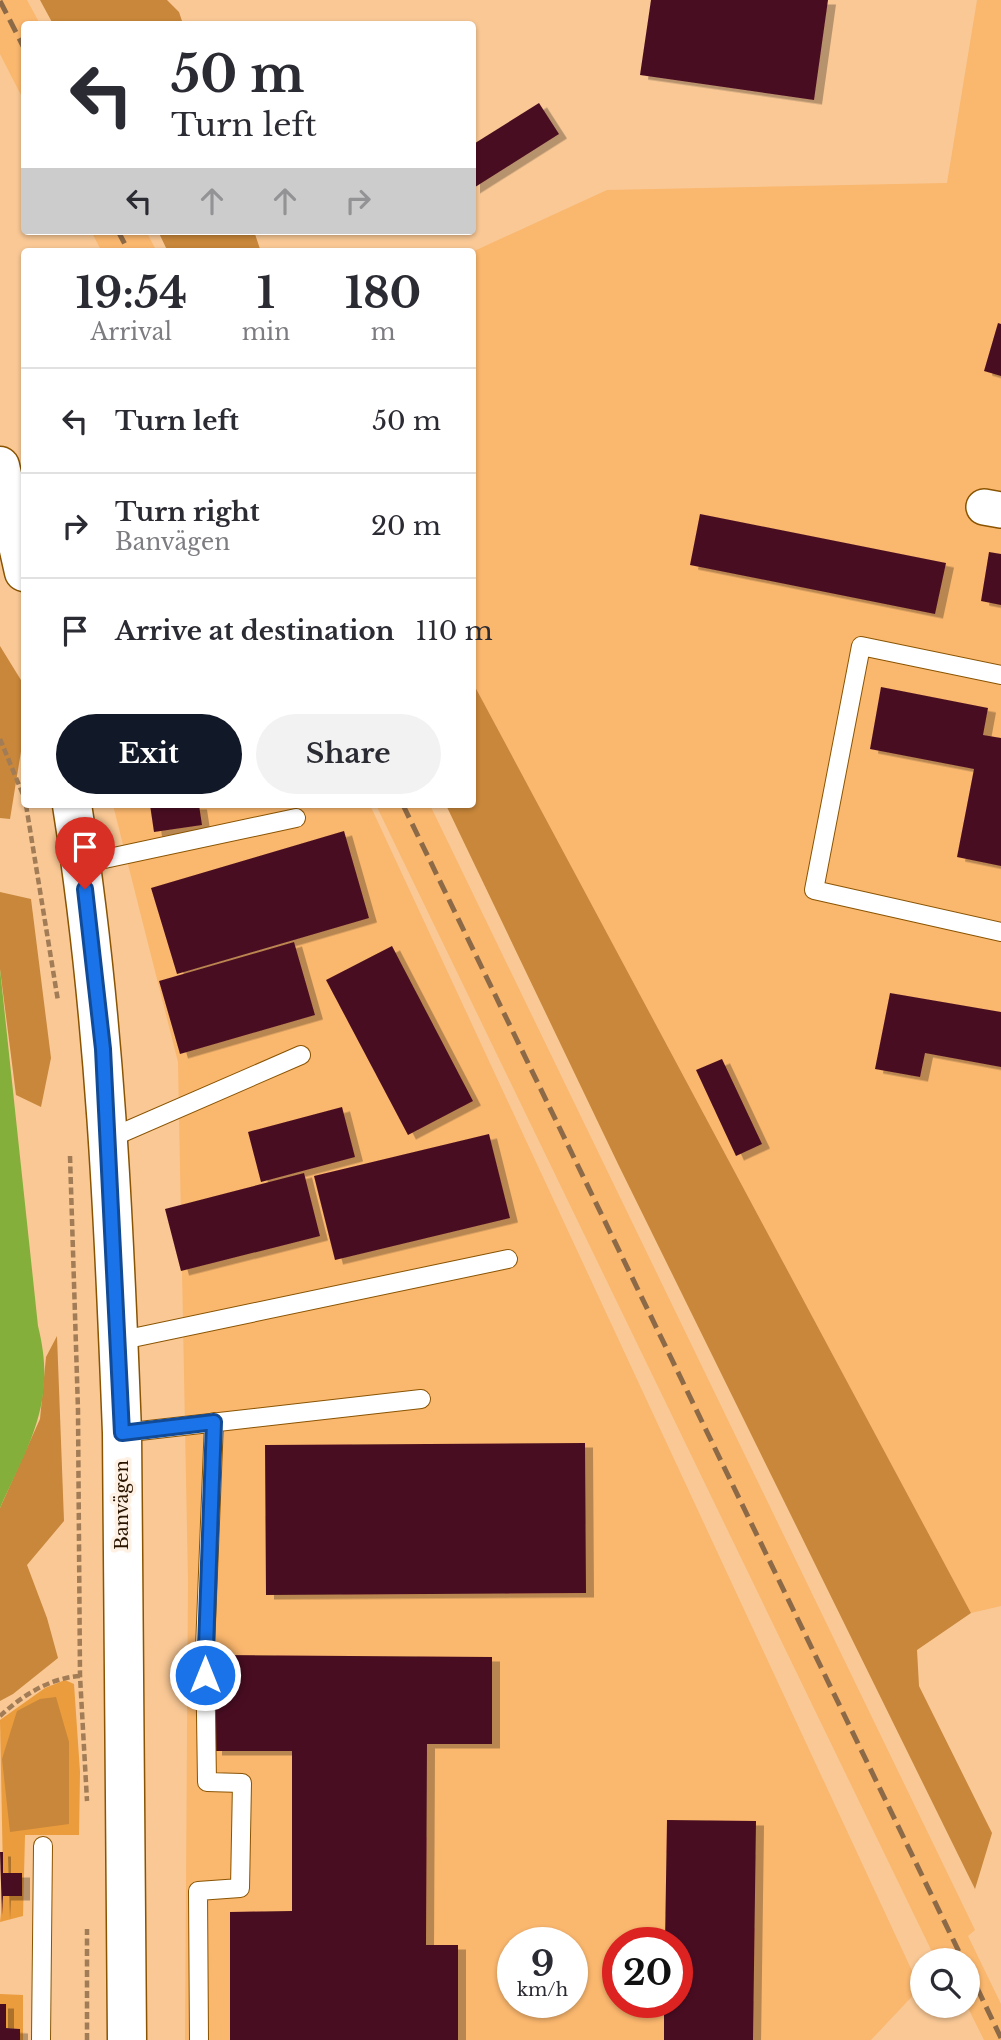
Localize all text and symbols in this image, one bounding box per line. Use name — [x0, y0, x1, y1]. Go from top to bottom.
text: 50 m — [171, 44, 304, 105]
icon: left — [56, 49, 147, 140]
text: Turn left — [171, 105, 317, 145]
icon: left — [120, 182, 158, 220]
icon: ahead — [193, 182, 231, 220]
icon: ahead — [266, 182, 304, 220]
icon: right — [339, 182, 377, 220]
text: 19:54 — [76, 267, 187, 319]
text: 1 — [257, 267, 275, 319]
text: 180 — [345, 267, 421, 319]
text: Arrival — [91, 318, 172, 346]
text: min — [242, 318, 290, 346]
text: m — [371, 318, 395, 346]
icon: left — [56, 402, 94, 440]
text: Turn left — [115, 405, 239, 437]
text: 50 m — [372, 405, 441, 437]
text: Turn right — [115, 496, 260, 528]
icon: right — [56, 507, 94, 545]
text: 20 m — [371, 510, 441, 542]
text: Banvägen — [115, 528, 230, 556]
icon: arrive — [56, 612, 94, 650]
text: Arrive at destination — [115, 615, 395, 647]
text: 110 m — [416, 615, 493, 647]
button: Exit — [56, 714, 242, 794]
button: Share — [256, 714, 441, 794]
pin — [55, 817, 115, 889]
icon: arrive — [66, 828, 104, 866]
street label: Banvägen — [111, 1460, 133, 1550]
position arrow — [168, 1638, 242, 1712]
speed limit sign: 20 — [602, 1927, 693, 2018]
text: 9 — [531, 1942, 554, 1985]
map controls — [910, 1948, 980, 2018]
button: search — [910, 1948, 980, 2018]
text: km/h — [517, 1979, 568, 2001]

